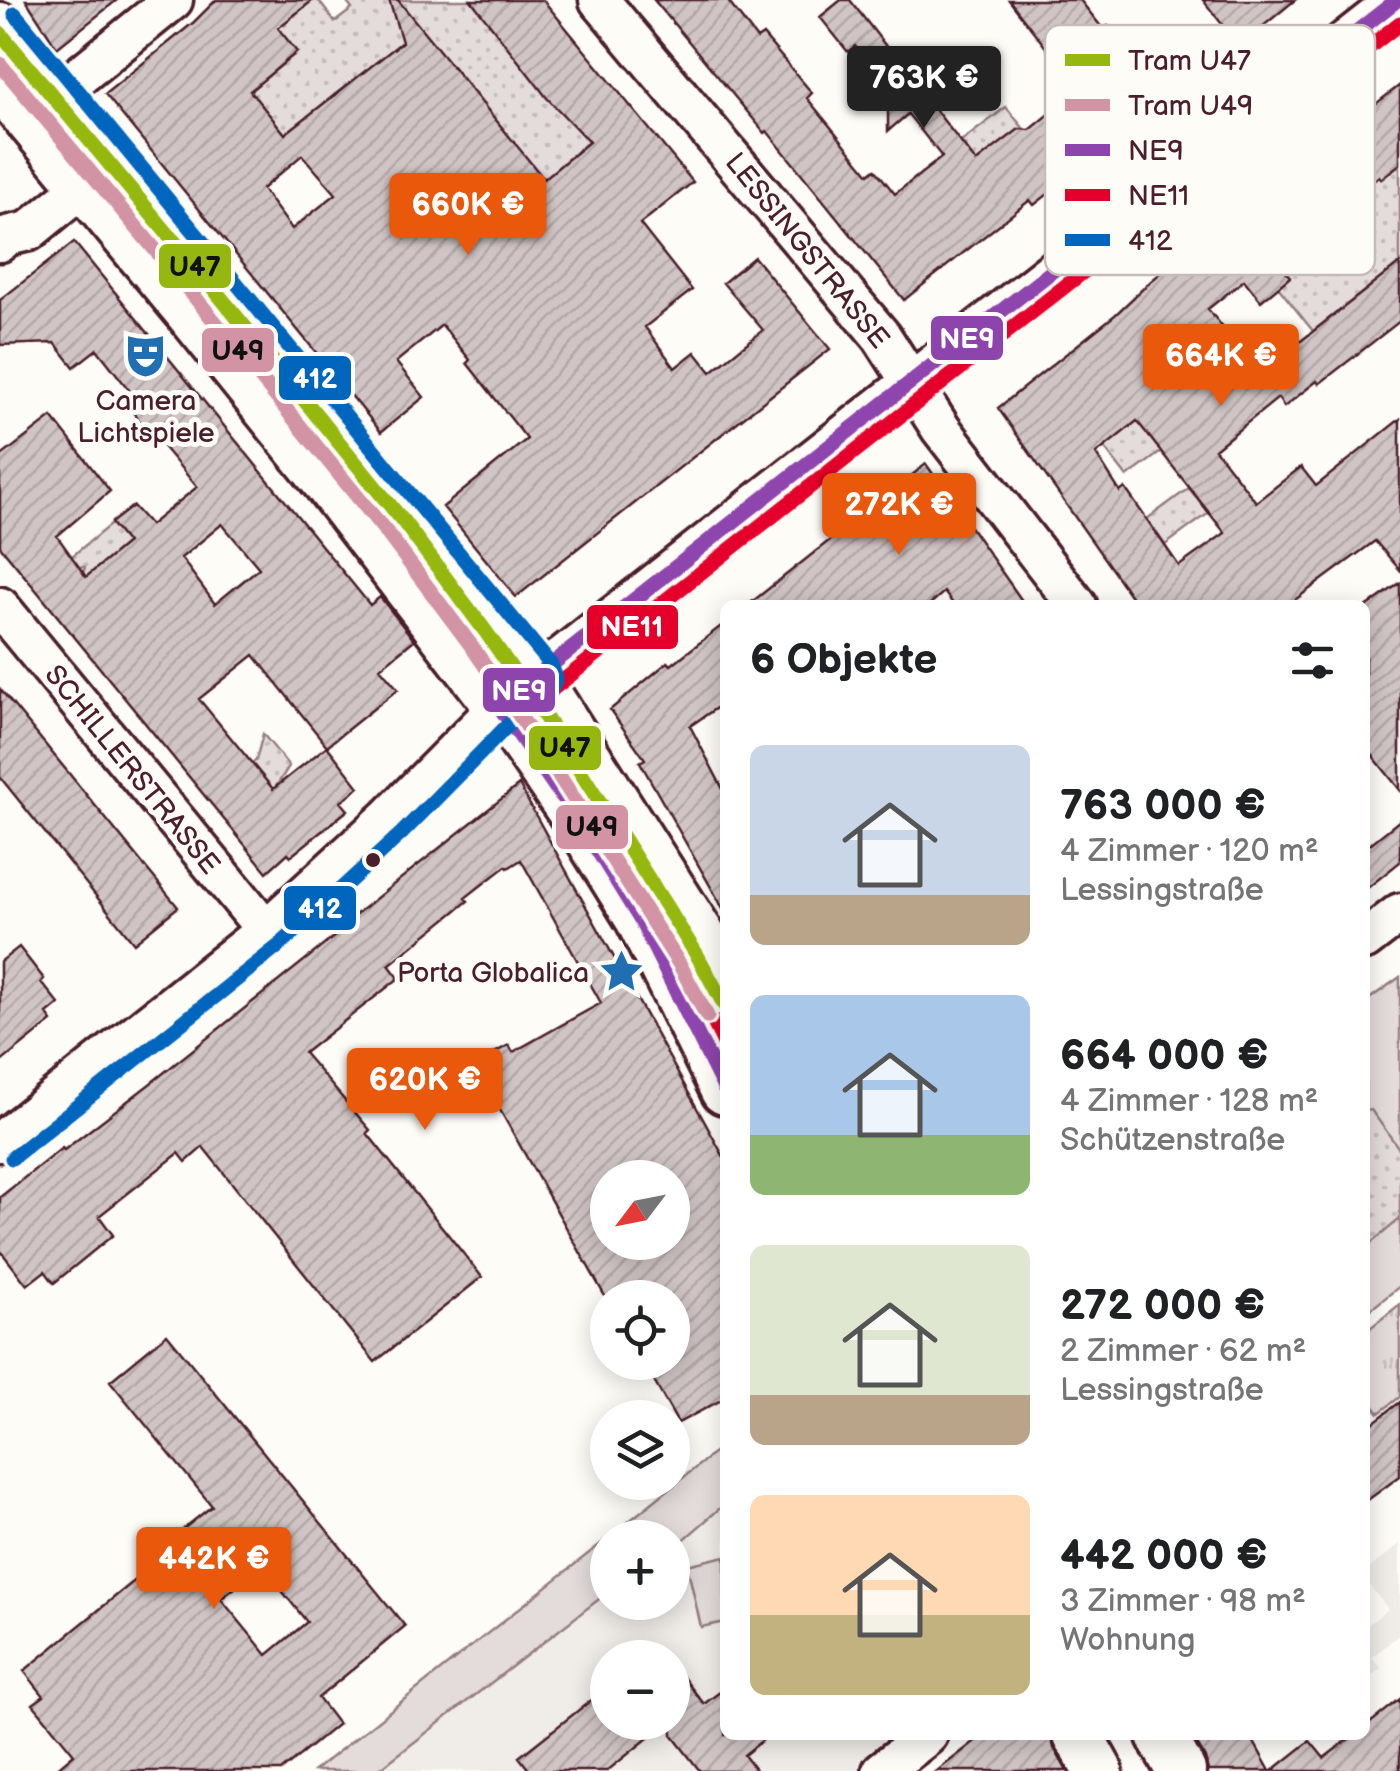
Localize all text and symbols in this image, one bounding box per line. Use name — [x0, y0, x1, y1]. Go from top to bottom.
legend — [1045, 25, 1375, 275]
text: Tram U47 — [1128, 45, 1251, 78]
pin: 763K € — [843, 46, 1005, 131]
text: 763K € — [869, 59, 979, 98]
text: Tram U49 — [1128, 90, 1253, 123]
text: NE9 — [1128, 135, 1184, 168]
street label: LESSINGSTRASSE — [718, 147, 896, 355]
pin: 660K € — [387, 173, 549, 258]
text: NE11 — [1128, 180, 1189, 213]
text: 660K € — [411, 186, 525, 225]
text: 412 — [1128, 225, 1173, 258]
line badge: U47 — [157, 242, 233, 290]
text: U47 — [169, 251, 221, 284]
line badge: NE9 — [929, 314, 1005, 362]
text: NE9 — [939, 323, 995, 356]
pin: 664K € — [1140, 324, 1302, 409]
line badge: U49 — [200, 326, 276, 374]
theatre icon: Camera Lichtspiele — [122, 331, 170, 379]
text: U49 — [212, 335, 264, 368]
text: 664K € — [1165, 337, 1277, 376]
line badge: 412 — [277, 354, 353, 402]
text: 412 — [293, 363, 337, 396]
place label: Camera Lichtspiele — [77, 385, 215, 450]
pin: 272K € — [818, 473, 980, 558]
text: 272K € — [844, 486, 954, 525]
line badge: NE11 — [585, 603, 680, 651]
text: NE11 — [601, 611, 663, 644]
icon: filters — [1285, 633, 1340, 688]
text: 6 Objekte — [750, 635, 937, 686]
street label: SCHILLERSTRASSE — [37, 659, 226, 881]
line badge: NE9 — [481, 666, 557, 714]
text: NE9 — [491, 675, 547, 708]
line badge: U47 — [527, 724, 603, 772]
text: U47 — [539, 732, 591, 765]
text: 763 000 € — [1060, 781, 1266, 832]
icon: home — [830, 785, 950, 905]
line badge: U49 — [554, 803, 630, 851]
text: U49 — [566, 811, 618, 844]
text: 4 Zimmer · 120 m² — [1060, 832, 1319, 871]
unlabelled marker — [363, 850, 383, 870]
text: Lessingstraße — [1060, 871, 1264, 910]
line badge: 412 — [282, 884, 358, 932]
text: 412 — [298, 893, 342, 926]
place icon: Porta Globalica — [598, 948, 646, 996]
place label: Porta Globalica — [397, 957, 589, 990]
text: 664 000 € — [1060, 1031, 1269, 1082]
icon: home — [830, 1035, 950, 1155]
pin: 620K € — [344, 1048, 506, 1133]
text: 620K € — [369, 1061, 481, 1100]
text: 4 Zimmer · 128 m² — [1060, 1082, 1318, 1121]
text: Schützenstraße — [1060, 1121, 1285, 1160]
north arrow — [590, 1160, 690, 1260]
map controls — [590, 1160, 690, 1740]
button: locate — [590, 1280, 690, 1380]
text: 272 000 € — [1060, 1281, 1265, 1332]
icon: home — [830, 1285, 950, 1405]
text: 2 Zimmer · 62 m² — [1060, 1332, 1306, 1371]
text: Lessingstraße — [1060, 1371, 1264, 1410]
button: layers — [590, 1400, 690, 1500]
button: + — [590, 1520, 690, 1620]
pin: 442K € — [133, 1527, 295, 1612]
text: 442 000 € — [1060, 1531, 1267, 1582]
icon: home — [830, 1535, 950, 1655]
text: 442K € — [158, 1540, 270, 1579]
text: 3 Zimmer · 98 m² — [1060, 1582, 1306, 1621]
text: Wohnung — [1060, 1621, 1195, 1660]
button: − — [590, 1640, 690, 1740]

